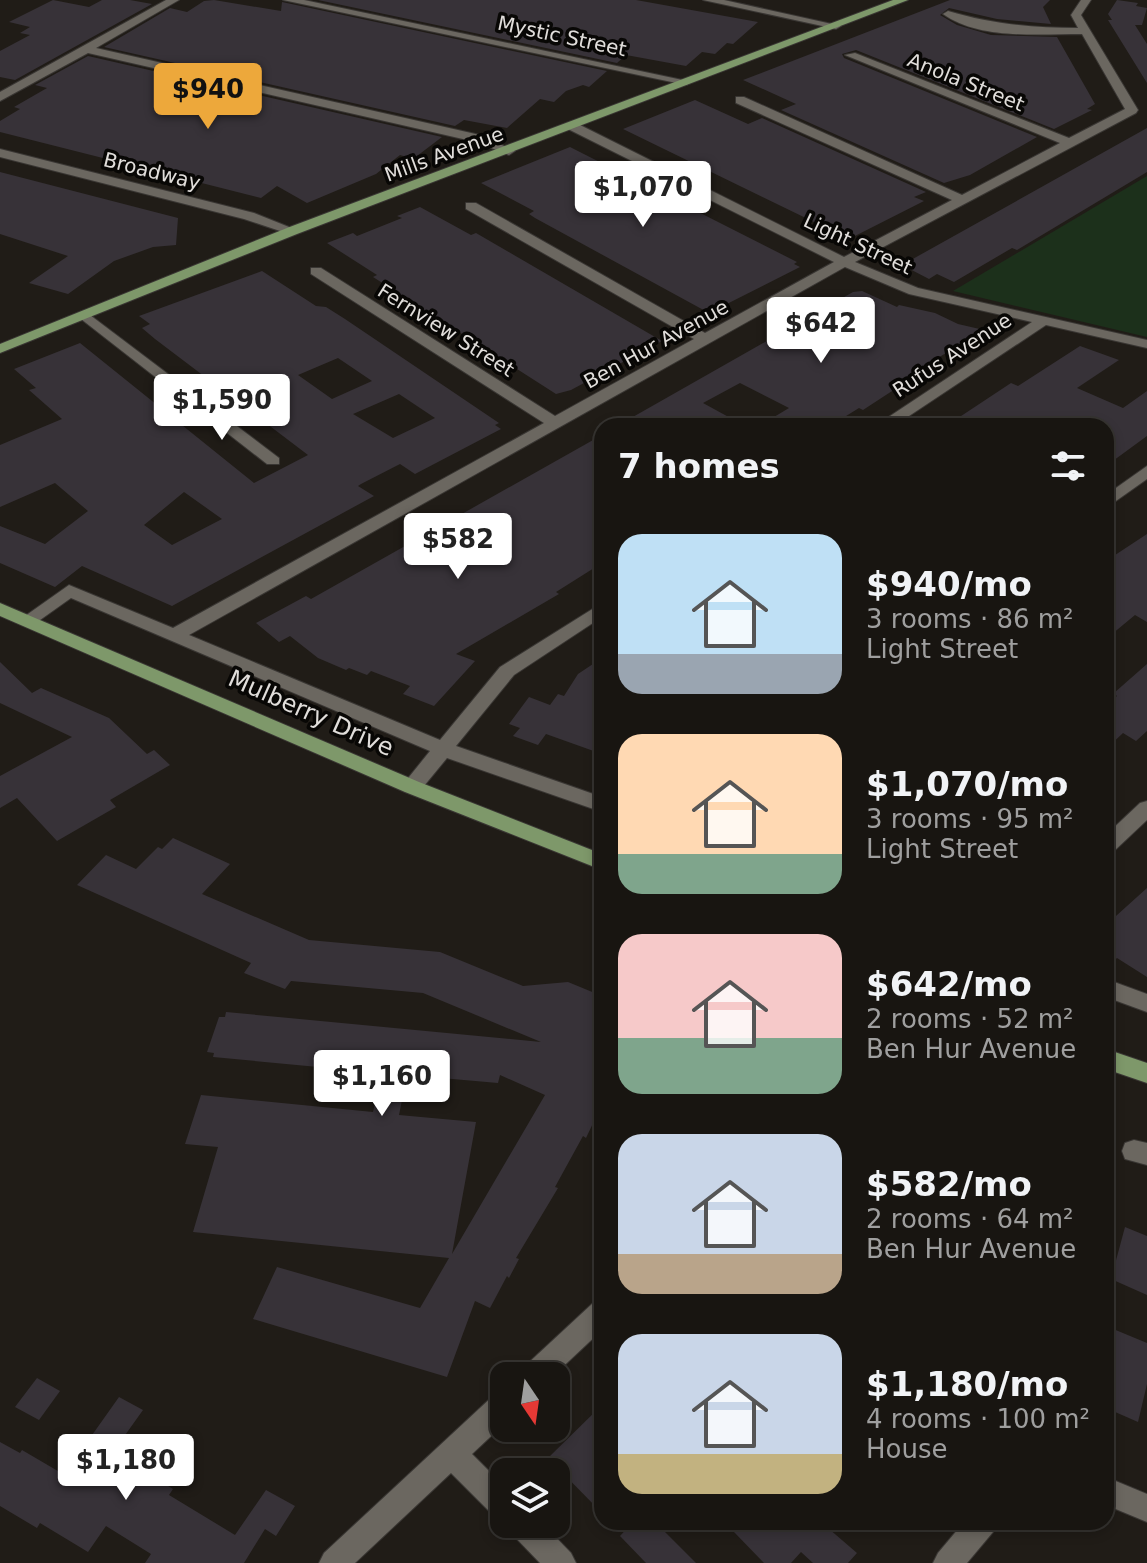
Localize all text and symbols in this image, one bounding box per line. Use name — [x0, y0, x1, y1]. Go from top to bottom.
street label: Mystic Street — [495, 11, 629, 61]
street label: Anola Street — [904, 48, 1028, 116]
pin: $940 — [161, 63, 255, 131]
text: $940 — [172, 74, 244, 104]
street label: Mills Avenue — [381, 121, 507, 187]
street label: Broadway — [101, 147, 203, 195]
pin: $1,070 — [578, 161, 708, 229]
text: $1,070 — [593, 172, 693, 202]
street label: Light Street — [800, 208, 916, 280]
street label: Fernview Street — [373, 278, 519, 382]
street label: Ben Hur Avenue — [579, 294, 733, 394]
pin: $642 — [774, 297, 868, 365]
text: $642 — [785, 308, 857, 338]
street label: Rufus Avenue — [888, 308, 1016, 402]
pin: $1,590 — [157, 374, 287, 442]
text: $1,590 — [172, 385, 272, 415]
icon: filters — [1046, 444, 1090, 488]
text: 7 homes — [618, 446, 780, 486]
pin: $582 — [411, 513, 505, 581]
text: $582 — [422, 524, 494, 554]
text: $940/mo — [866, 564, 1032, 604]
icon: home — [682, 566, 778, 662]
text: 3 rooms · 86 m² — [866, 604, 1074, 634]
text: Light Street — [866, 634, 1018, 664]
street label: Mulberry Drive — [224, 664, 398, 762]
text: $1,070/mo — [866, 764, 1068, 804]
icon: home — [682, 766, 778, 862]
text: 3 rooms · 95 m² — [866, 804, 1074, 834]
text: Light Street — [866, 834, 1018, 864]
text: $642/mo — [866, 964, 1032, 1004]
icon: home — [682, 966, 778, 1062]
text: 2 rooms · 52 m² — [866, 1004, 1074, 1034]
text: Ben Hur Avenue — [866, 1034, 1076, 1064]
pin: $1,160 — [317, 1050, 447, 1118]
text: $1,160 — [332, 1061, 432, 1091]
text: $582/mo — [866, 1164, 1032, 1204]
icon: home — [682, 1166, 778, 1262]
text: 2 rooms · 64 m² — [866, 1204, 1074, 1234]
text: Ben Hur Avenue — [866, 1234, 1076, 1264]
north arrow — [490, 1362, 570, 1442]
map controls — [490, 1362, 570, 1538]
text: $1,180/mo — [866, 1364, 1068, 1404]
icon: home — [682, 1366, 778, 1462]
text: 4 rooms · 100 m² — [866, 1404, 1090, 1434]
pin: $1,180 — [61, 1434, 191, 1502]
text: House — [866, 1434, 947, 1464]
text: $1,180 — [76, 1445, 176, 1475]
button: layers — [490, 1458, 570, 1538]

